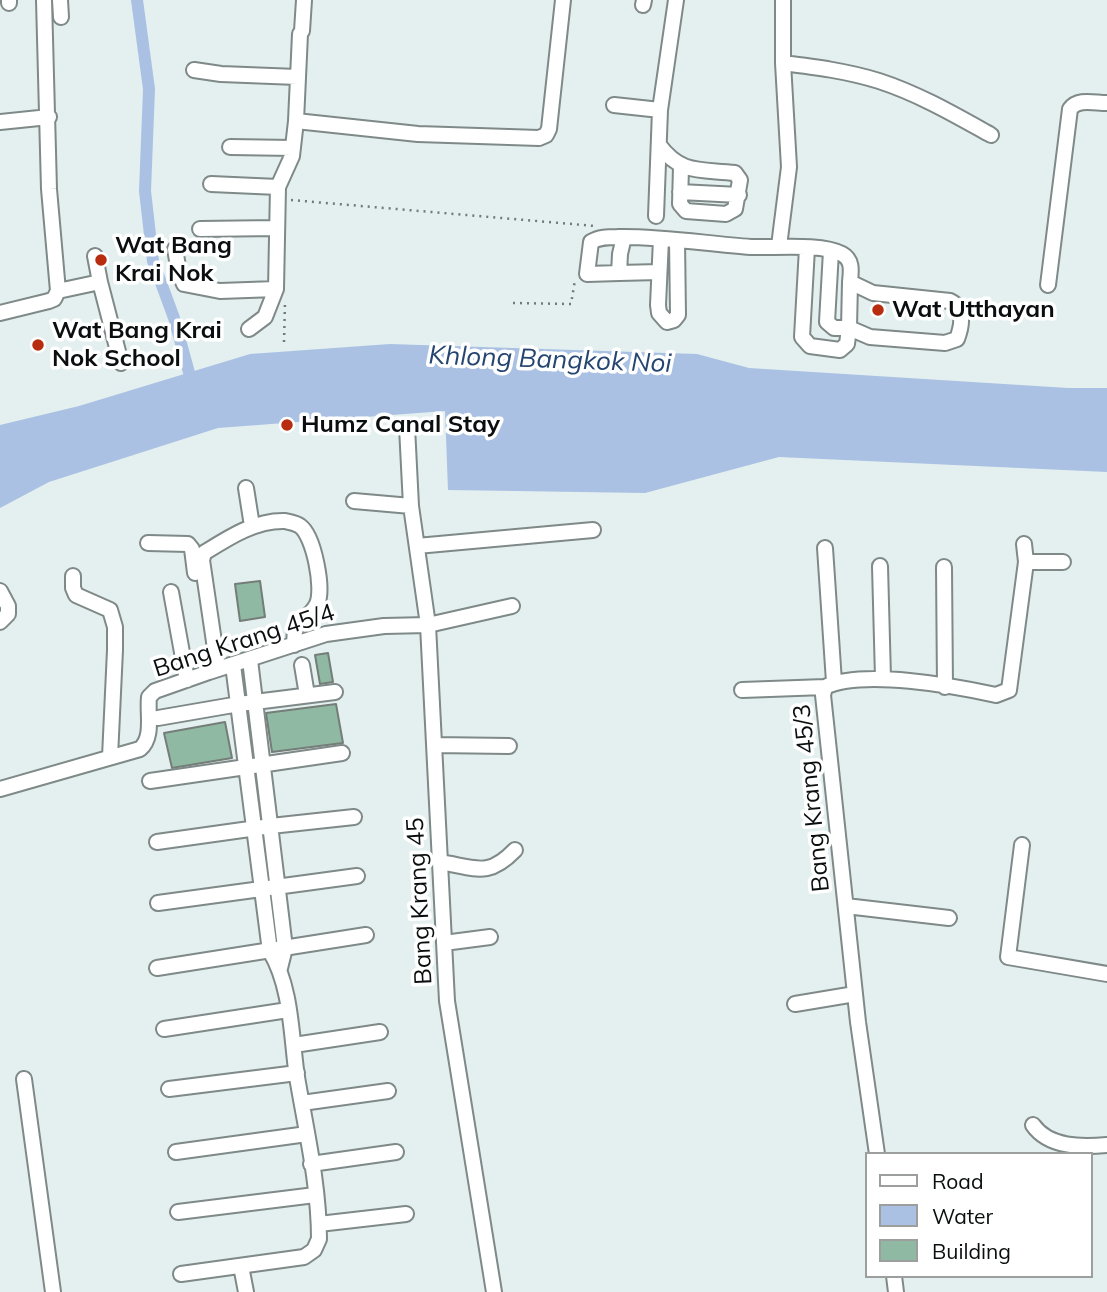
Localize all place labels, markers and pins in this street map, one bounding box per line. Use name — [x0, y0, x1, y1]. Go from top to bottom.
place label: Wat Bang Krai Nok — [115, 232, 232, 288]
marker: Wat Bang Krai Nok — [93, 252, 109, 268]
place label: Wat Utthayan — [892, 296, 1055, 324]
marker: Wat Utthayan — [870, 302, 886, 318]
place label: Wat Bang Krai Nok School — [52, 317, 222, 373]
marker: Wat Bang Krai Nok School — [30, 337, 46, 353]
place label: Humz Canal Stay — [301, 411, 500, 439]
marker: Humz Canal Stay — [279, 417, 295, 433]

